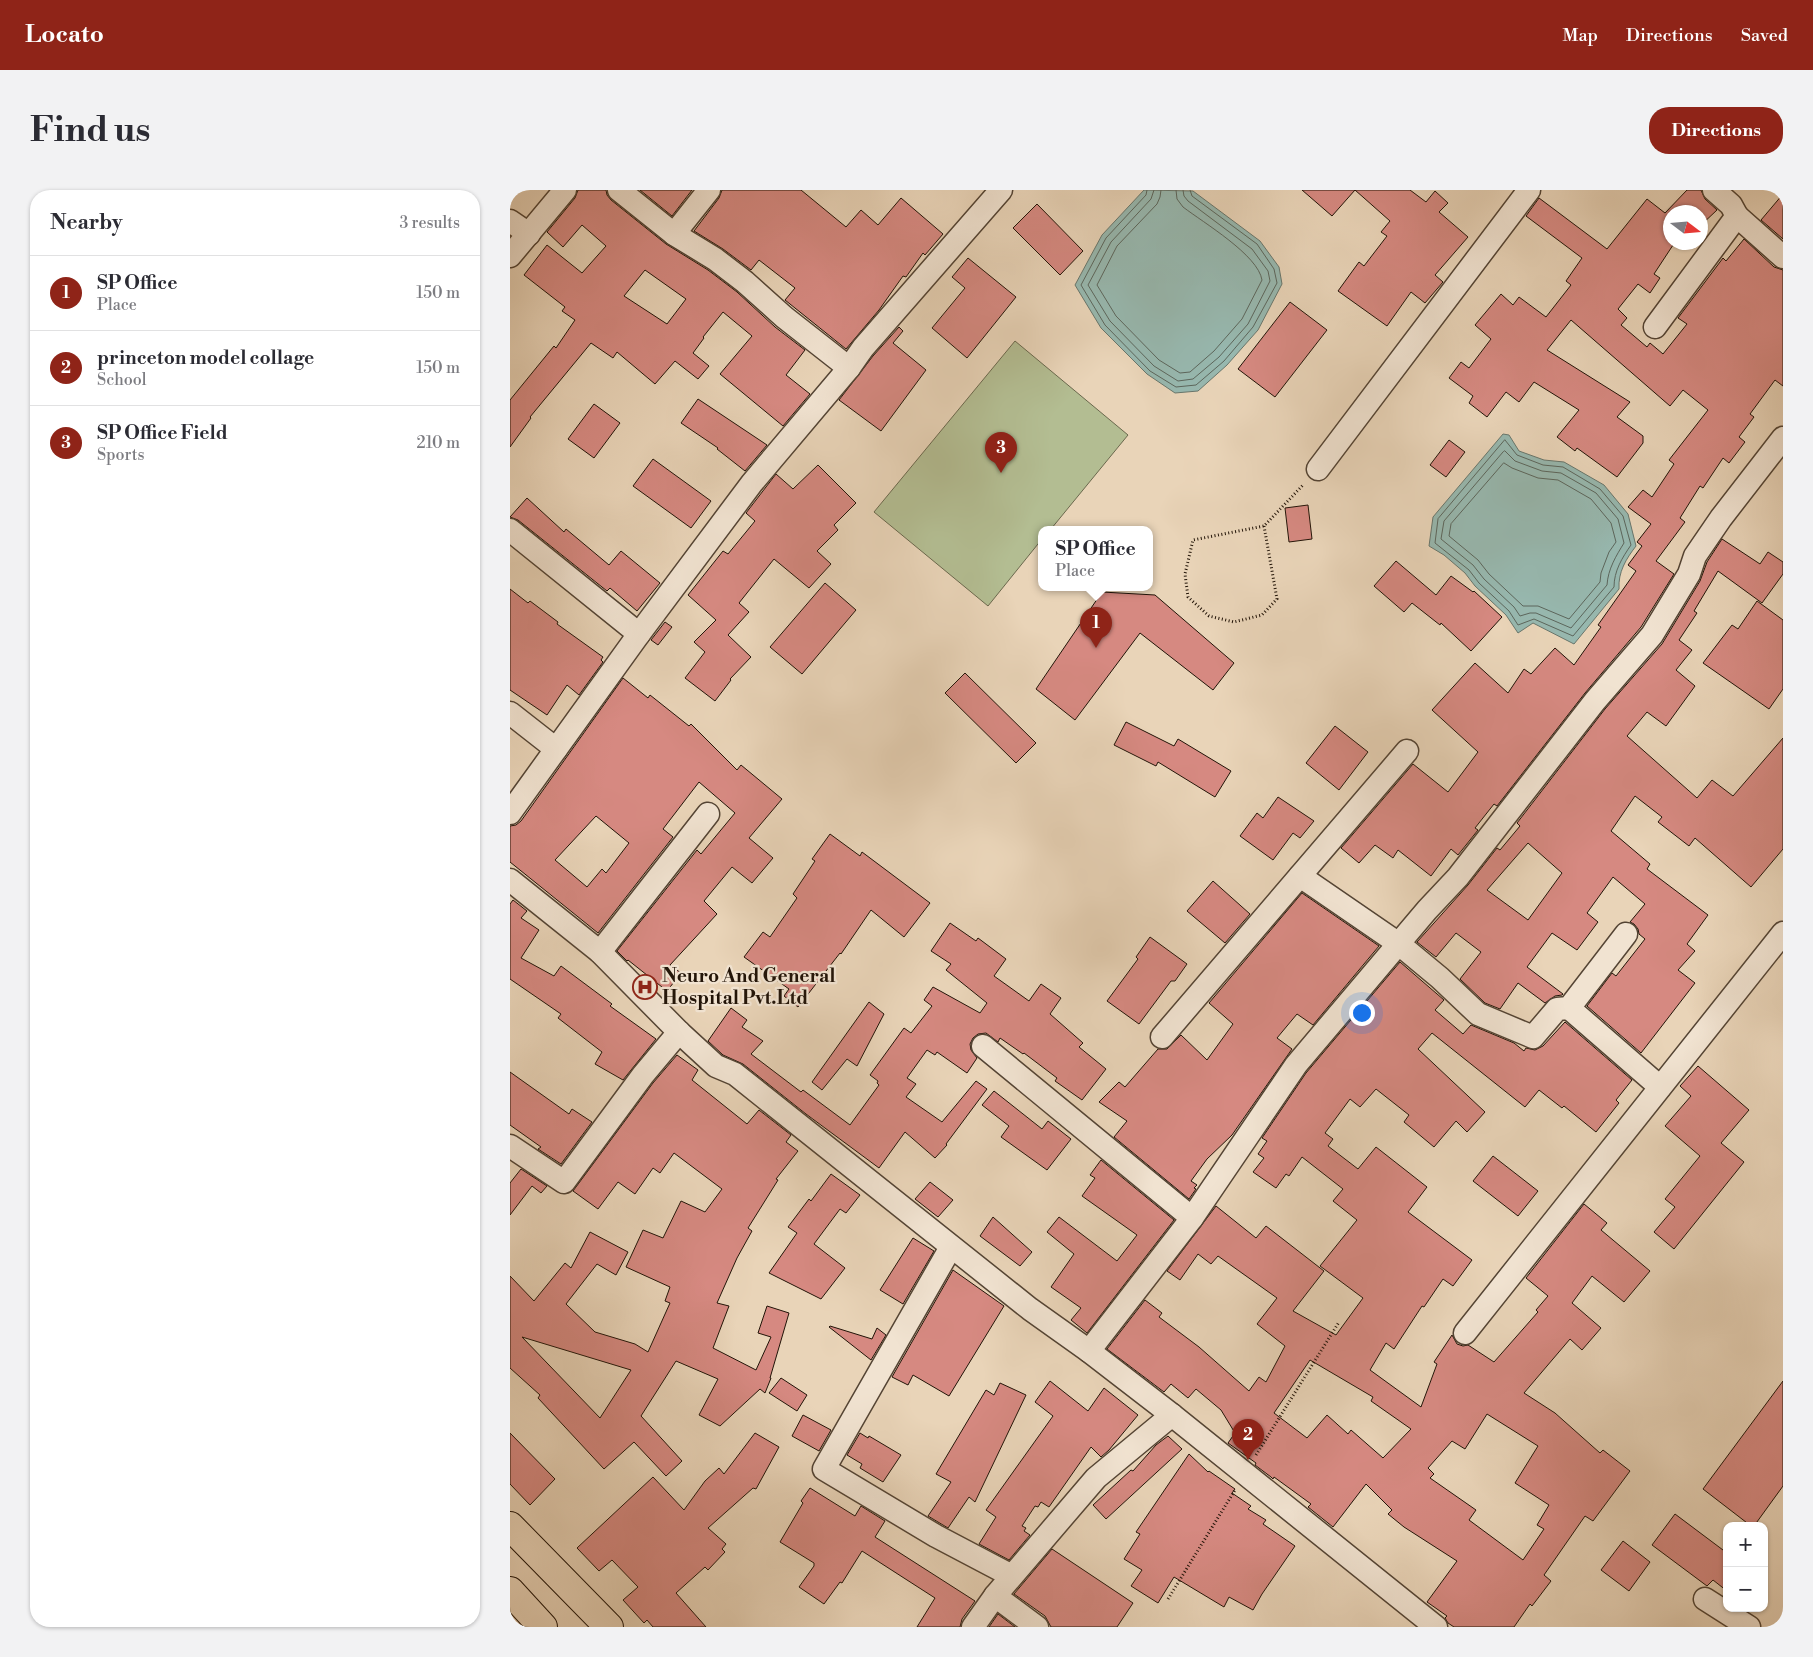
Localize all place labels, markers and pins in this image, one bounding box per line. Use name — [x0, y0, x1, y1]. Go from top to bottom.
pin: 3 — [985, 432, 1017, 473]
pin: 1 — [1080, 607, 1112, 648]
place label: Neuro And General Hospital Pvt.Ltd — [662, 964, 836, 1010]
hospital icon: Neuro And General Hospital Pvt.Ltd — [632, 974, 658, 1000]
pin: 2 — [1232, 1419, 1264, 1460]

